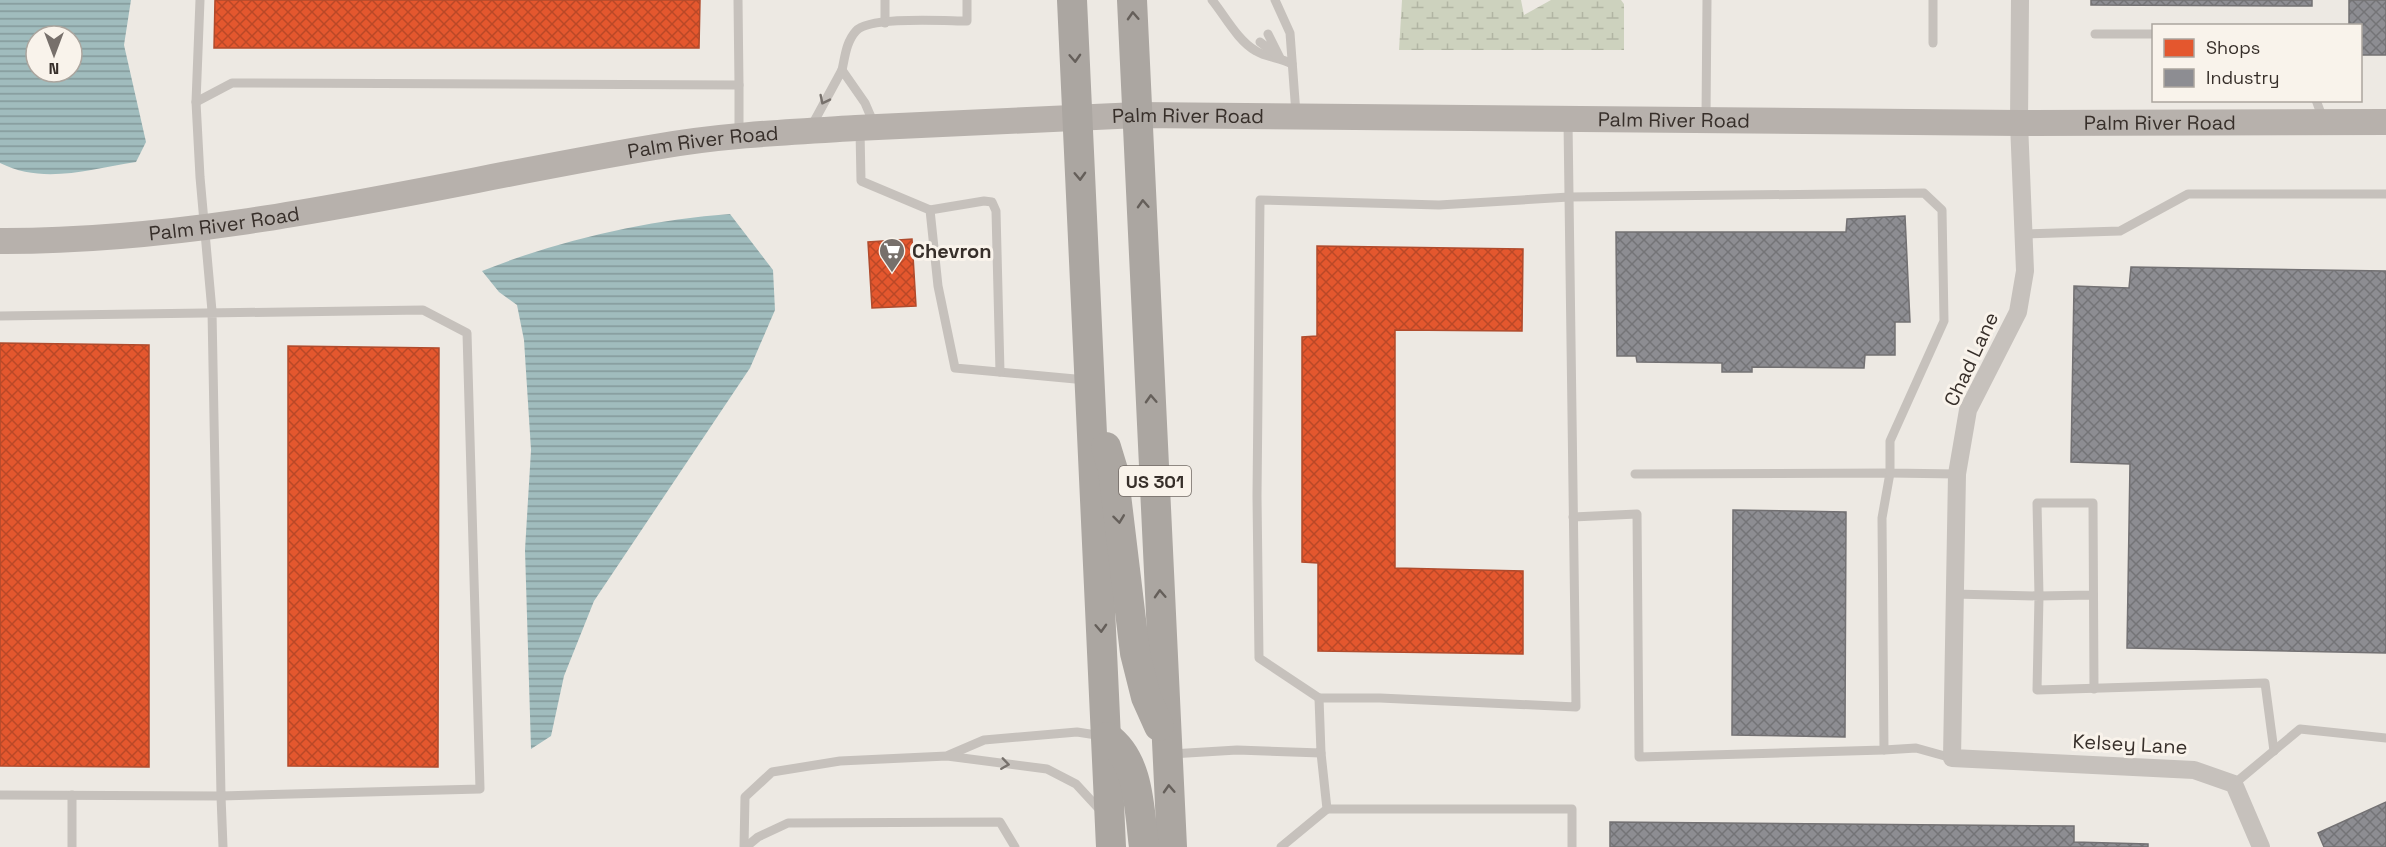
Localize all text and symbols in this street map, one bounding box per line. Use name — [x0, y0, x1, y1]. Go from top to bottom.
one-way arrow — [1126, 11, 1139, 20]
north arrow — [24, 24, 84, 84]
legend — [2152, 24, 2362, 102]
text: Shops — [2206, 36, 2260, 59]
one-way arrow — [1068, 54, 1081, 63]
text: N — [49, 58, 59, 79]
text: Industry — [2206, 66, 2279, 89]
one-way arrow — [820, 93, 832, 104]
street label: Palm River Road — [1111, 102, 1264, 129]
street label: Palm River Road — [1598, 106, 1750, 134]
street label: Palm River Road — [2084, 109, 2236, 136]
street label: Palm River Road — [625, 120, 779, 164]
one-way arrow — [1074, 171, 1086, 180]
street label: Palm River Road — [147, 200, 301, 246]
one-way arrow — [1136, 200, 1149, 209]
supermarket icon: Chevron — [877, 236, 907, 274]
place label: Chevron — [912, 238, 992, 264]
street label: Chad Lane — [1938, 308, 2004, 410]
one-way arrow — [1145, 394, 1158, 403]
road number: US 301 — [1119, 466, 1191, 496]
one-way arrow — [1112, 515, 1124, 524]
one-way arrow — [1154, 589, 1167, 598]
one-way arrow — [1094, 623, 1107, 632]
street label: Kelsey Lane — [2072, 728, 2188, 760]
one-way arrow — [1000, 757, 1009, 769]
one-way arrow — [1162, 784, 1175, 793]

